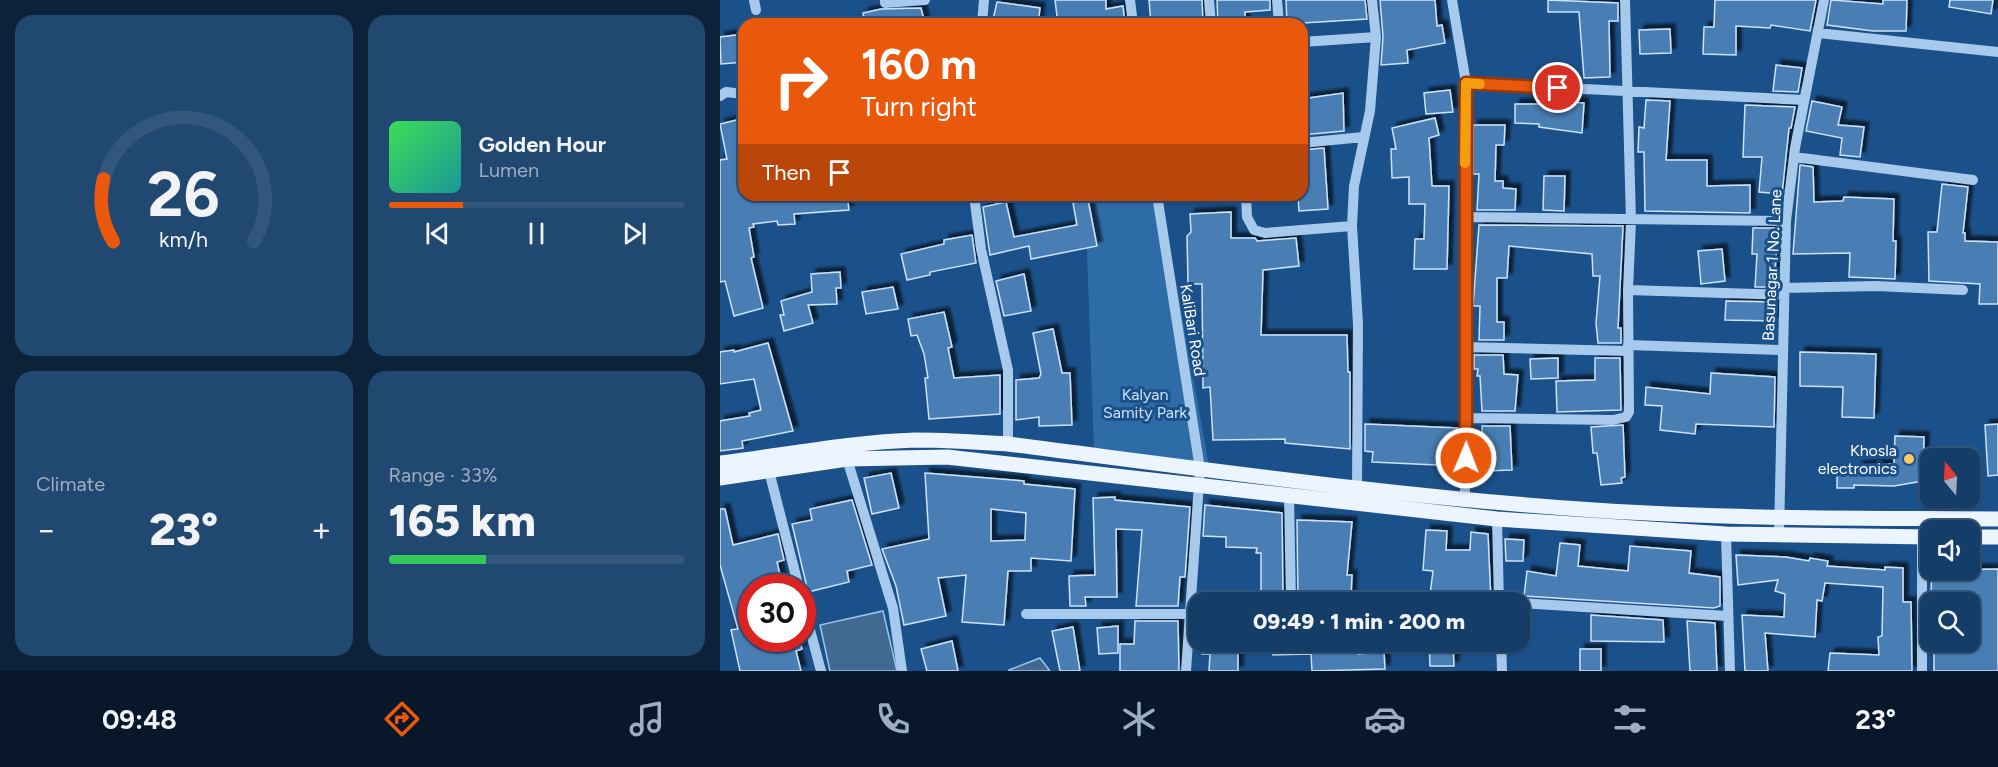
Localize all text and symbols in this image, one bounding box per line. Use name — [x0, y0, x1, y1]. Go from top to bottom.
text: 160 m — [861, 39, 977, 90]
icon: right — [762, 42, 840, 120]
pin — [1532, 62, 1583, 113]
icon: arrive — [1541, 71, 1574, 104]
text: Turn right — [861, 90, 977, 123]
text: Golden Hour — [479, 131, 606, 158]
icon: arrive — [823, 156, 856, 189]
text: 26 — [148, 158, 220, 233]
text: Lumen — [479, 158, 539, 182]
text: Then — [762, 159, 811, 186]
street label: Basunagar 1 No. Lane — [1759, 188, 1785, 341]
icon: previous — [421, 217, 454, 250]
icon: pause — [520, 217, 553, 250]
icon: next — [618, 217, 651, 250]
text: km/h — [159, 228, 208, 253]
street label: KaliBari Road — [1176, 283, 1210, 377]
park label: Kalyan Samity Park — [1103, 385, 1187, 422]
position arrow — [1434, 426, 1498, 490]
place label: Khosla electronics — [1818, 441, 1897, 478]
north arrow — [1920, 448, 1980, 508]
map controls — [1920, 448, 1980, 652]
marker: Khosla electronics — [1902, 452, 1916, 466]
text: Range · 33% — [389, 463, 497, 487]
text: Climate — [36, 472, 105, 496]
text: 165 km — [389, 493, 536, 547]
text: 23° — [149, 502, 218, 556]
text: − — [36, 510, 57, 549]
text: + — [311, 510, 331, 549]
button: sound — [1920, 520, 1980, 580]
speed limit sign: 30 — [738, 574, 816, 652]
button: search — [1920, 592, 1980, 652]
text: 09:49 · 1 min · 200 m — [1253, 608, 1465, 635]
icon: directions — [381, 698, 423, 740]
icon: music — [626, 698, 668, 740]
icon: phone — [872, 698, 914, 740]
icon: climate — [1118, 698, 1160, 740]
icon: car — [1364, 698, 1406, 740]
icon: filters — [1609, 698, 1651, 740]
text: 09:48 — [102, 703, 177, 736]
text: 23° — [1855, 703, 1896, 736]

